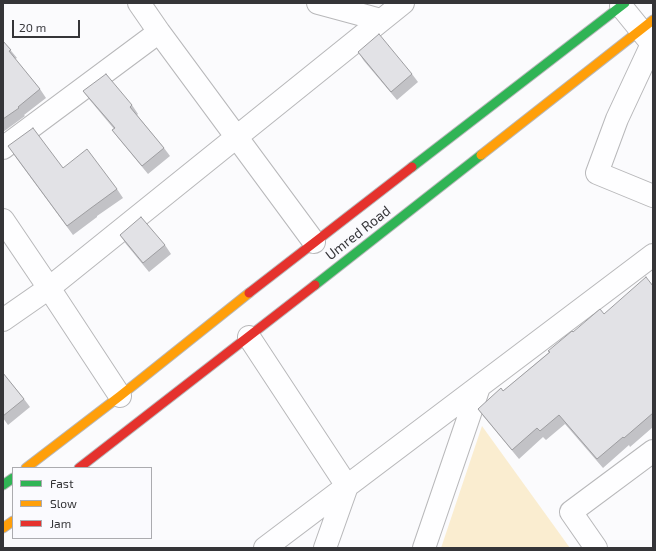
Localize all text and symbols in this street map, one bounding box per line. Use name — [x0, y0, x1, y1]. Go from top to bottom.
scale bar — [14, 12, 82, 38]
text: 20 m — [19, 20, 46, 34]
street label: Umred Road — [322, 202, 394, 264]
legend — [12, 467, 152, 539]
text: Fast — [50, 476, 73, 490]
text: Slow — [50, 496, 77, 510]
text: Jam — [50, 516, 71, 530]

